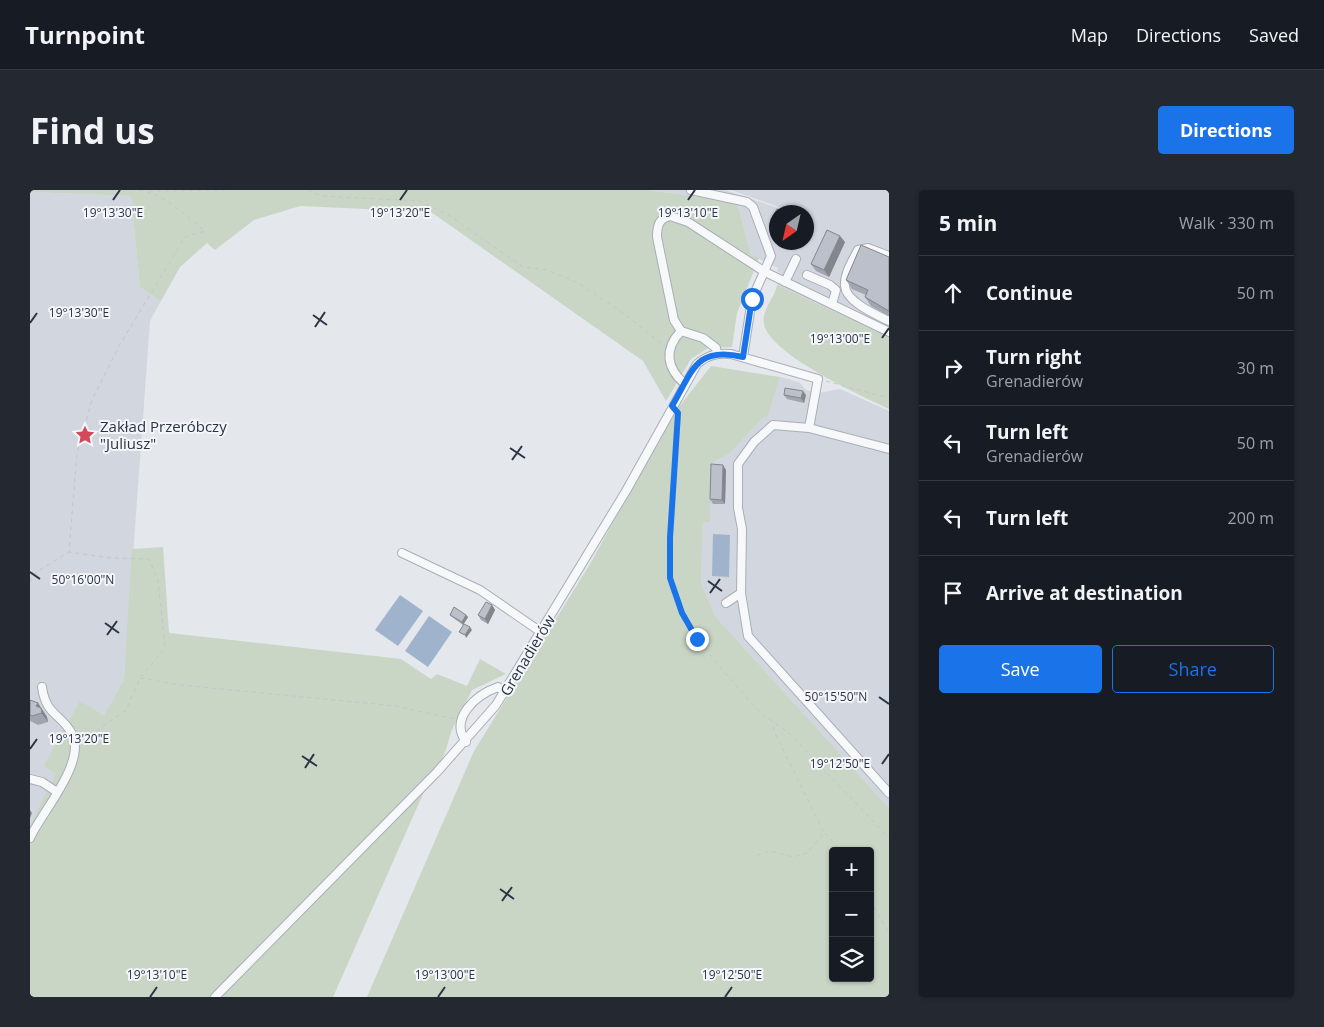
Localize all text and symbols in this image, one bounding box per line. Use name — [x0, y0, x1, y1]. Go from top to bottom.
text: Turnpoint — [25, 18, 145, 51]
text: Map — [1071, 23, 1108, 47]
text: Directions — [1136, 23, 1221, 47]
text: Saved — [1249, 23, 1299, 47]
button: Directions — [1158, 106, 1294, 154]
text: Find us — [30, 107, 155, 154]
text: 19°13'30"E — [83, 204, 143, 221]
text: 19°13'20"E — [370, 204, 430, 221]
text: 19°13'10"E — [658, 204, 718, 221]
north arrow — [769, 205, 814, 250]
text: 5 min — [939, 209, 997, 237]
text: Walk · 330 m — [1179, 212, 1274, 234]
icon: ahead — [939, 279, 967, 307]
text: Continue — [986, 280, 1073, 306]
text: 50 m — [1237, 282, 1274, 304]
route start — [741, 288, 764, 311]
text: 19°13'30"E — [49, 304, 109, 321]
text: 19°13'00"E — [810, 330, 870, 347]
text: Turn right — [986, 344, 1081, 370]
icon: right — [939, 354, 967, 382]
text: 30 m — [1237, 357, 1274, 379]
text: Grenadierów — [986, 370, 1083, 392]
place label: Zakład Przeróbczy "Juliusz" — [100, 416, 227, 453]
text: Turn left — [986, 419, 1068, 445]
place icon: Zakład Przeróbczy "Juliusz" — [74, 424, 96, 446]
icon: left — [939, 429, 967, 457]
text: 50 m — [1237, 432, 1274, 454]
text: Grenadierów — [986, 445, 1083, 467]
icon: left — [939, 504, 967, 532]
text: Turn left — [986, 505, 1068, 531]
text: 200 m — [1228, 507, 1274, 529]
text: 50°16'00"N — [52, 571, 114, 588]
icon: arrive — [939, 579, 967, 607]
text: Arrive at destination — [986, 580, 1183, 606]
street label: Grenadierów — [495, 610, 559, 699]
route end — [686, 628, 709, 651]
button: Save — [939, 645, 1102, 693]
button: Share — [1112, 645, 1274, 693]
text: 50°15'50"N — [805, 688, 867, 705]
text: 19°13'20"E — [49, 730, 109, 747]
text: 19°12'50"E — [810, 755, 870, 772]
map controls — [829, 847, 874, 982]
button: + — [829, 847, 874, 892]
button: − — [829, 892, 874, 937]
button: layers — [829, 937, 874, 982]
text: 19°13'10"E — [127, 966, 187, 983]
text: 19°13'00"E — [415, 966, 475, 983]
text: 19°12'50"E — [702, 966, 762, 983]

